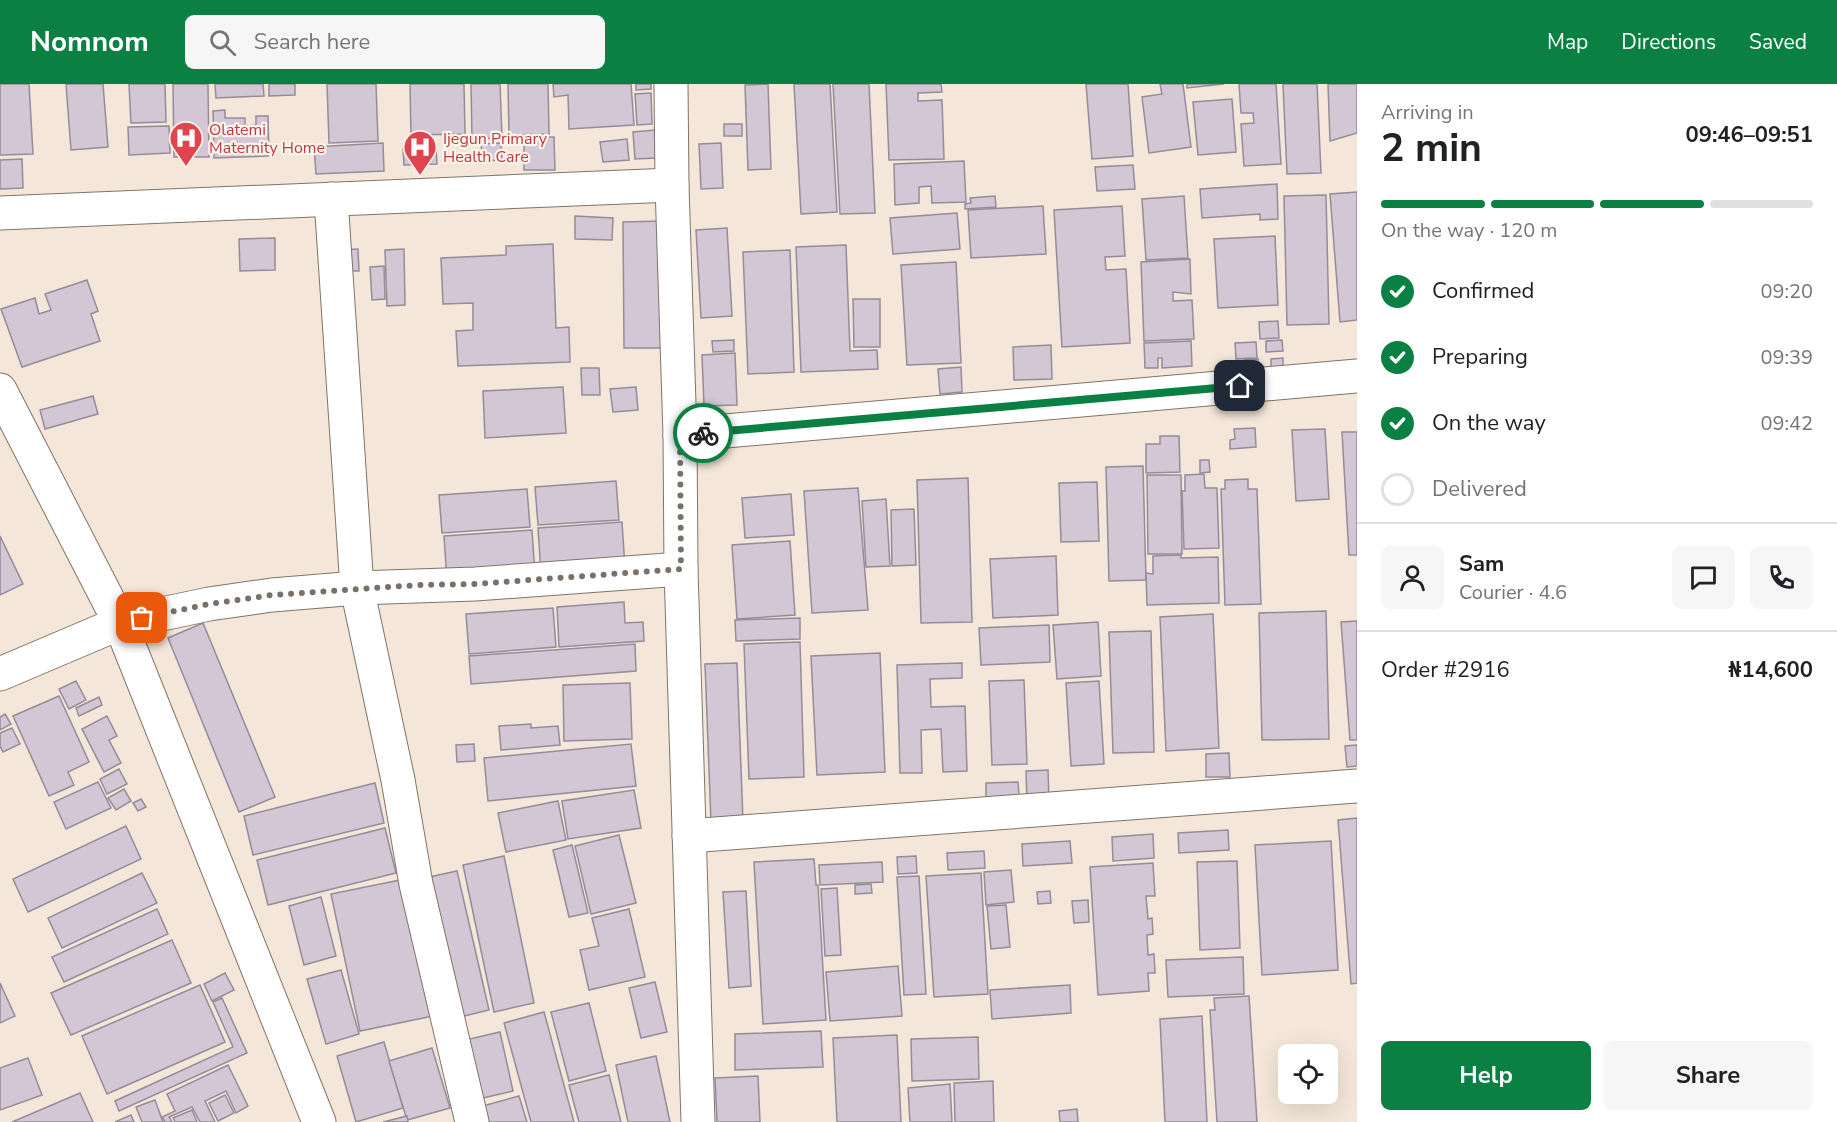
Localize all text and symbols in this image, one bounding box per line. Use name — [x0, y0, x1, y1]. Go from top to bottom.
search box — [185, 15, 605, 69]
text: Nomnom — [30, 23, 149, 61]
icon: search — [206, 26, 239, 59]
text: Search here — [254, 27, 370, 57]
text: Map — [1547, 28, 1588, 56]
text: Directions — [1621, 28, 1716, 56]
text: Saved — [1749, 28, 1807, 56]
text: Arriving in — [1381, 99, 1474, 126]
place label: Olatemi Maternity Home — [209, 119, 325, 159]
hospital icon: Olatemi Maternity Home — [168, 120, 204, 167]
text: 09:46–09:51 — [1685, 120, 1813, 150]
text: 2 min — [1381, 122, 1482, 175]
place label: Ijegun Primary Health Care — [443, 128, 548, 168]
hospital icon: Ijegun Primary Health Care — [402, 129, 438, 176]
text: On the way · 120 m — [1381, 217, 1557, 244]
icon: check — [1381, 275, 1414, 308]
text: Confirmed — [1432, 276, 1534, 306]
text: 09:20 — [1760, 278, 1813, 305]
icon: check — [1381, 341, 1414, 374]
text: Preparing — [1432, 342, 1528, 372]
text: 09:39 — [1760, 344, 1813, 371]
pin — [1214, 360, 1265, 411]
icon: home — [1223, 369, 1256, 402]
courier — [673, 403, 733, 463]
icon: check — [1381, 407, 1414, 440]
text: On the way — [1432, 408, 1546, 438]
text: 09:42 — [1760, 410, 1813, 437]
icon: bike — [687, 417, 720, 450]
text: Delivered — [1432, 474, 1527, 504]
button: person — [1381, 546, 1444, 609]
button: chat — [1672, 546, 1735, 609]
button: phone — [1750, 546, 1813, 609]
text: Sam — [1459, 549, 1504, 579]
text: Courier · 4.6 — [1459, 579, 1567, 606]
pin — [116, 592, 167, 643]
icon: bag — [125, 601, 158, 634]
text: Order #2916 — [1381, 655, 1510, 685]
text: ₦14,600 — [1728, 655, 1813, 685]
button: Help — [1381, 1041, 1591, 1110]
button: Share — [1603, 1041, 1813, 1110]
map controls — [1278, 1044, 1338, 1104]
button: locate — [1278, 1044, 1338, 1104]

